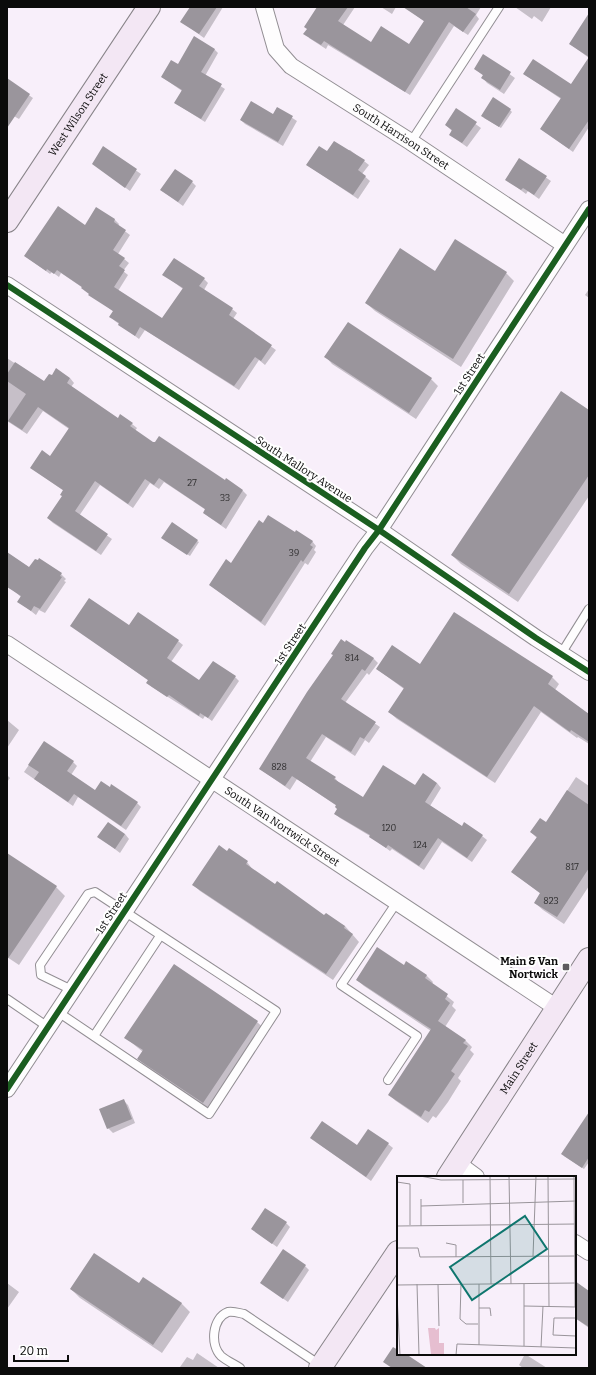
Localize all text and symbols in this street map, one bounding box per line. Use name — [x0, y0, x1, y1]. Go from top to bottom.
street label: West Wilson Street — [46, 71, 110, 159]
street label: South Harrison Street — [350, 101, 451, 173]
street label: 1st Street — [451, 351, 488, 398]
street label: South Mallory Avenue — [253, 433, 354, 506]
house number: 27 — [187, 478, 197, 488]
house number: 33 — [220, 493, 230, 503]
house number: 39 — [289, 548, 299, 558]
street label: 1st Street — [272, 621, 309, 667]
house number: 814 — [345, 653, 360, 663]
house number: 828 — [271, 762, 287, 772]
street label: South Van Nortwick Street — [222, 784, 342, 869]
house number: 120 — [382, 823, 396, 833]
house number: 124 — [413, 840, 428, 850]
house number: 817 — [565, 862, 579, 872]
street label: 1st Street — [93, 890, 130, 937]
house number: 823 — [543, 896, 559, 906]
place label: Main & Van Nortwick — [500, 955, 558, 981]
marker: Main & Van Nortwick — [561, 962, 571, 972]
street label: Main Street — [497, 1040, 541, 1097]
inset map — [397, 1176, 576, 1355]
scale bar — [14, 1337, 68, 1363]
text: 20 m — [20, 1344, 49, 1358]

